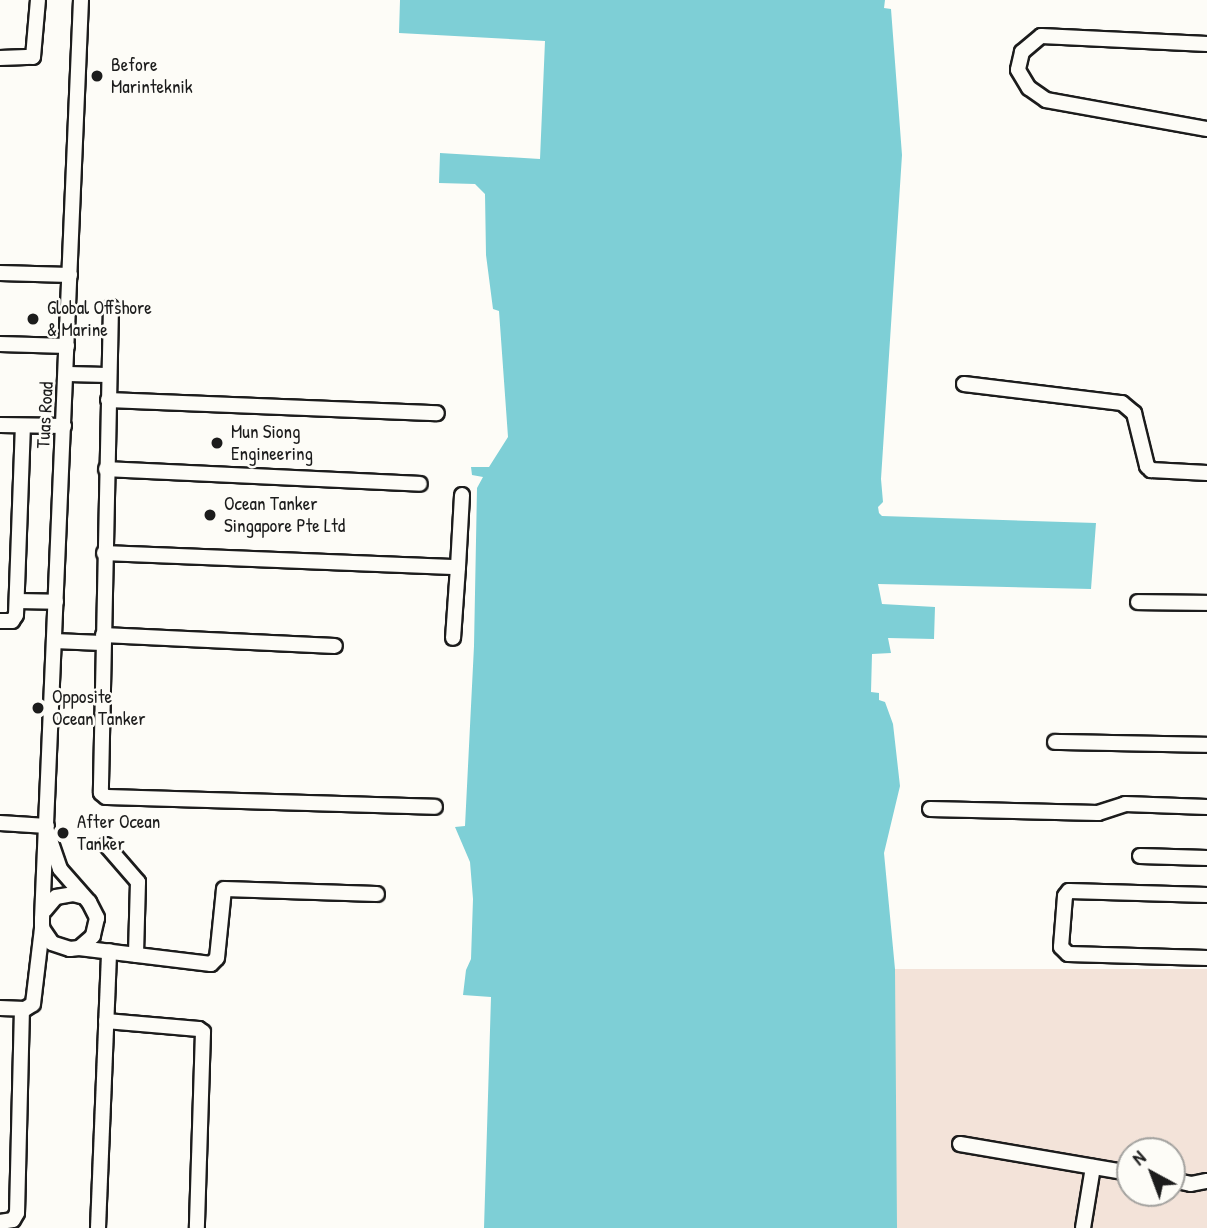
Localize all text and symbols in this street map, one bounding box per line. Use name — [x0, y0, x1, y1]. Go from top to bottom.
place label: Before Marinteknik — [111, 54, 193, 98]
marker: Before Marinteknik — [89, 68, 105, 84]
place label: Global Offshore & Marine — [47, 297, 152, 341]
marker: Global Offshore & Marine — [25, 311, 41, 327]
street label: Tuas Road — [32, 381, 58, 449]
place label: Mun Siong Engineering — [231, 421, 313, 465]
marker: Mun Siong Engineering — [209, 435, 225, 451]
place label: Ocean Tanker Singapore Pte Ltd — [224, 493, 345, 537]
marker: Ocean Tanker Singapore Pte Ltd — [202, 507, 218, 523]
place label: Opposite Ocean Tanker — [52, 686, 146, 730]
marker: Opposite Ocean Tanker — [30, 700, 46, 716]
place label: After Ocean Tanker — [77, 811, 160, 855]
marker: After Ocean Tanker — [55, 825, 71, 841]
north arrow — [1116, 1137, 1186, 1207]
text: N — [1126, 1145, 1151, 1171]

